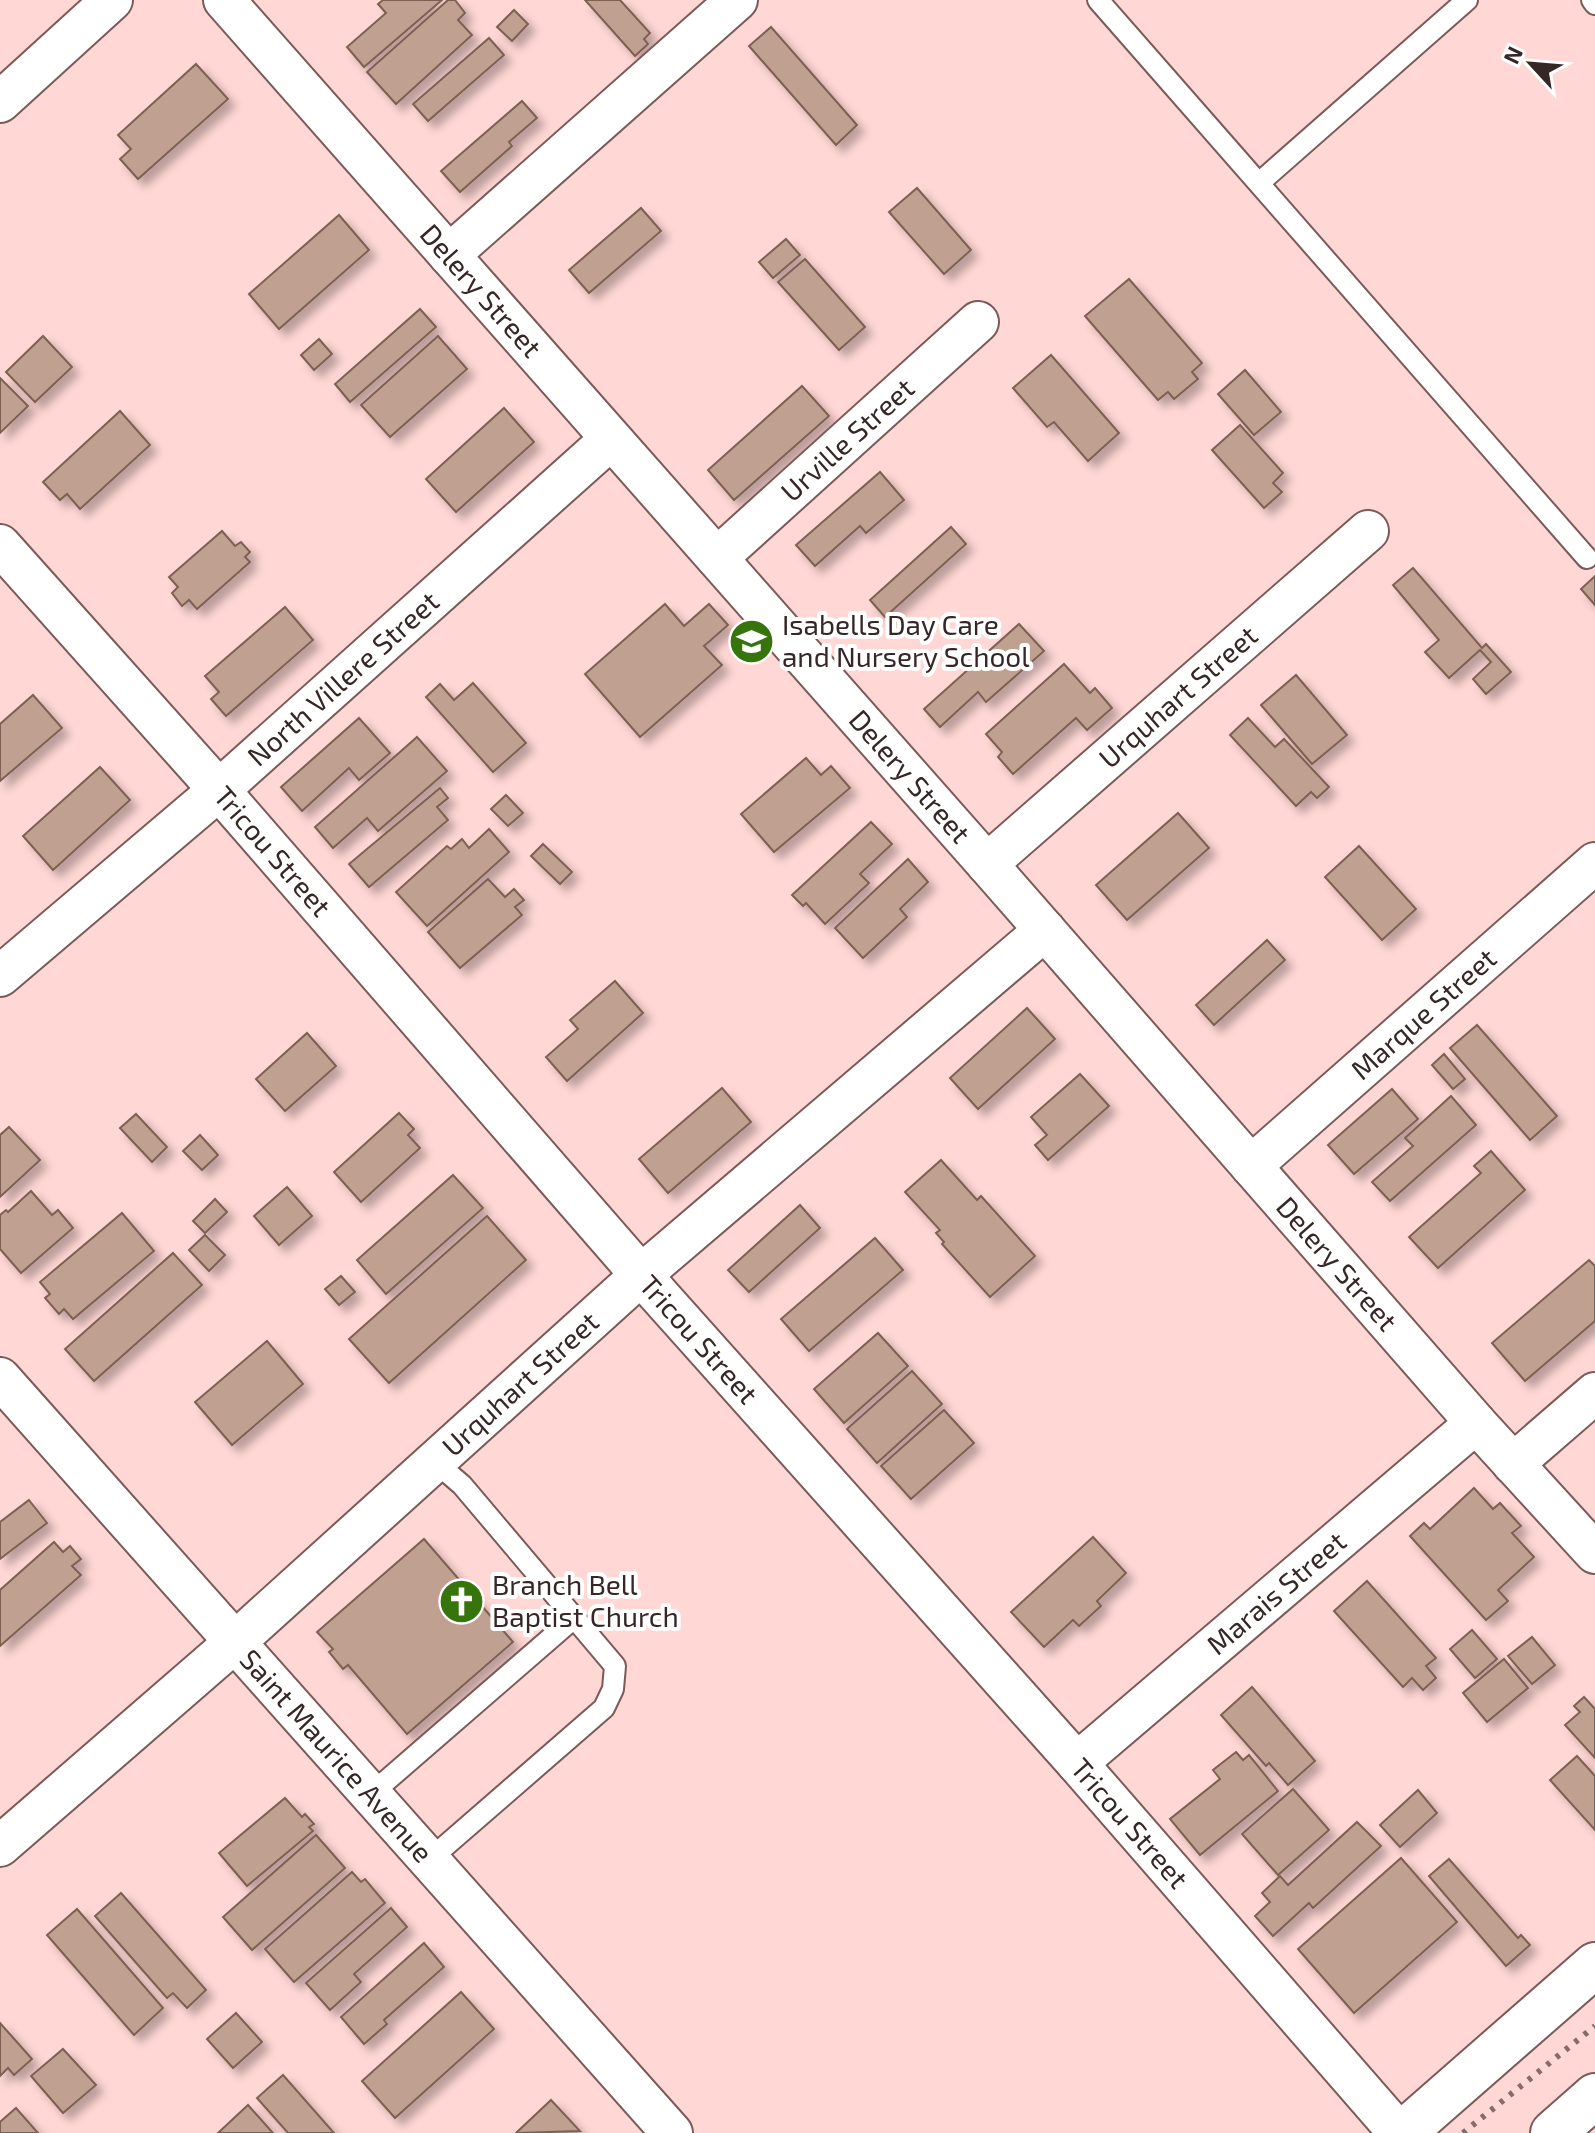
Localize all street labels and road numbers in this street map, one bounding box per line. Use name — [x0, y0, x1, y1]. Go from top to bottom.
street label: Delery Street — [414, 216, 549, 364]
street label: Urville Street — [773, 370, 920, 508]
street label: North Villere Street — [240, 584, 445, 773]
street label: Urquhart Street — [1091, 618, 1264, 774]
street label: Delery Street — [843, 702, 978, 850]
street label: Tricou Street — [207, 779, 339, 923]
street label: Marque Street — [1343, 940, 1502, 1086]
street label: Delery Street — [1270, 1189, 1405, 1337]
street label: Tricou Street — [633, 1267, 766, 1410]
street label: Urquhart Street — [435, 1304, 605, 1463]
street label: Marais Street — [1199, 1524, 1352, 1661]
street label: Saint Maurice Avenue — [234, 1642, 441, 1869]
street label: Tricou Street — [1065, 1751, 1196, 1895]

